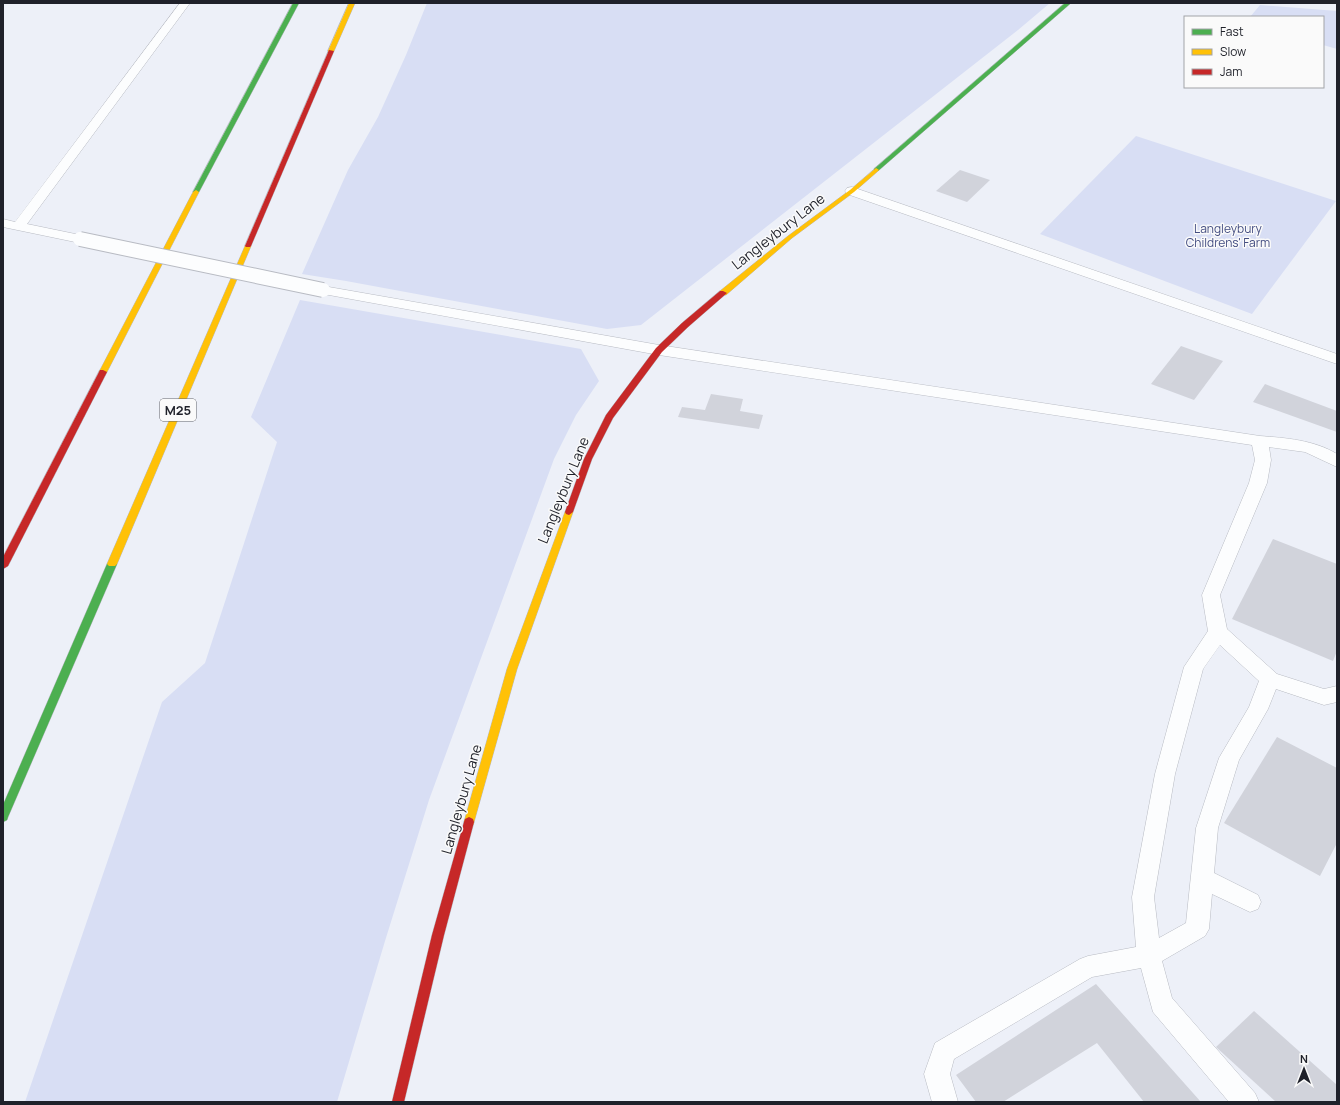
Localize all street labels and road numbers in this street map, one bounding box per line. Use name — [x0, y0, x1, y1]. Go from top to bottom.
street label: Langleybury Lane — [727, 189, 829, 273]
road number: M25 — [160, 399, 196, 421]
street label: Langleybury Lane — [533, 434, 593, 546]
street label: Langleybury Lane — [436, 742, 486, 856]

